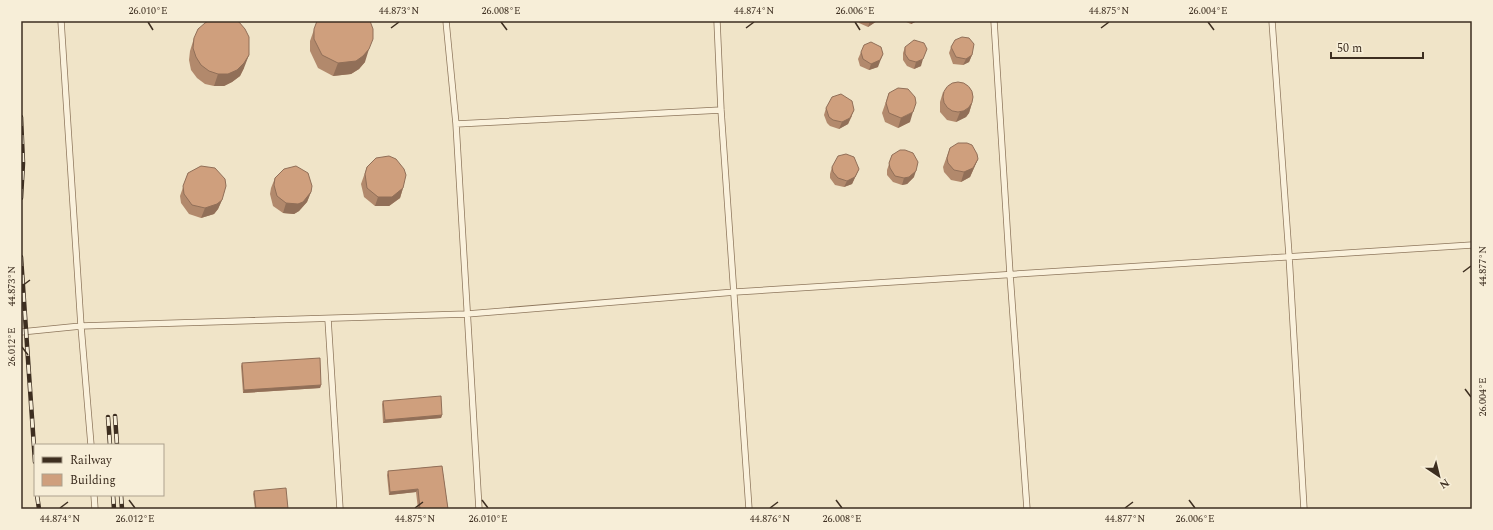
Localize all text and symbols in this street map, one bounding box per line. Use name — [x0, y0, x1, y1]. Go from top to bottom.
text: 26.010°E — [128, 3, 168, 19]
text: 44.873°N — [379, 3, 419, 19]
text: 26.008°E — [481, 3, 521, 19]
text: 44.874°N — [734, 3, 774, 19]
text: 26.006°E — [835, 3, 875, 19]
text: 44.875°N — [1089, 3, 1129, 19]
text: 26.004°E — [1188, 3, 1228, 19]
scale bar — [1331, 34, 1423, 60]
text: 50 m — [1337, 39, 1362, 58]
text: 44.877°N — [1475, 246, 1491, 286]
text: 44.873°N — [4, 266, 20, 306]
text: 26.012°E — [4, 327, 20, 367]
text: 26.004°E — [1475, 377, 1491, 417]
legend — [34, 444, 164, 496]
text: Railway — [70, 451, 113, 470]
north arrow — [1419, 456, 1459, 496]
text: Building — [70, 471, 116, 490]
text: N — [1436, 474, 1453, 493]
text: 44.874°N — [40, 511, 80, 527]
text: 26.012°E — [115, 511, 155, 527]
text: 44.875°N — [395, 511, 435, 527]
text: 26.010°E — [468, 511, 508, 527]
text: 44.876°N — [750, 511, 790, 527]
text: 26.008°E — [822, 511, 862, 527]
text: 44.877°N — [1105, 511, 1145, 527]
text: 26.006°E — [1175, 511, 1215, 527]

